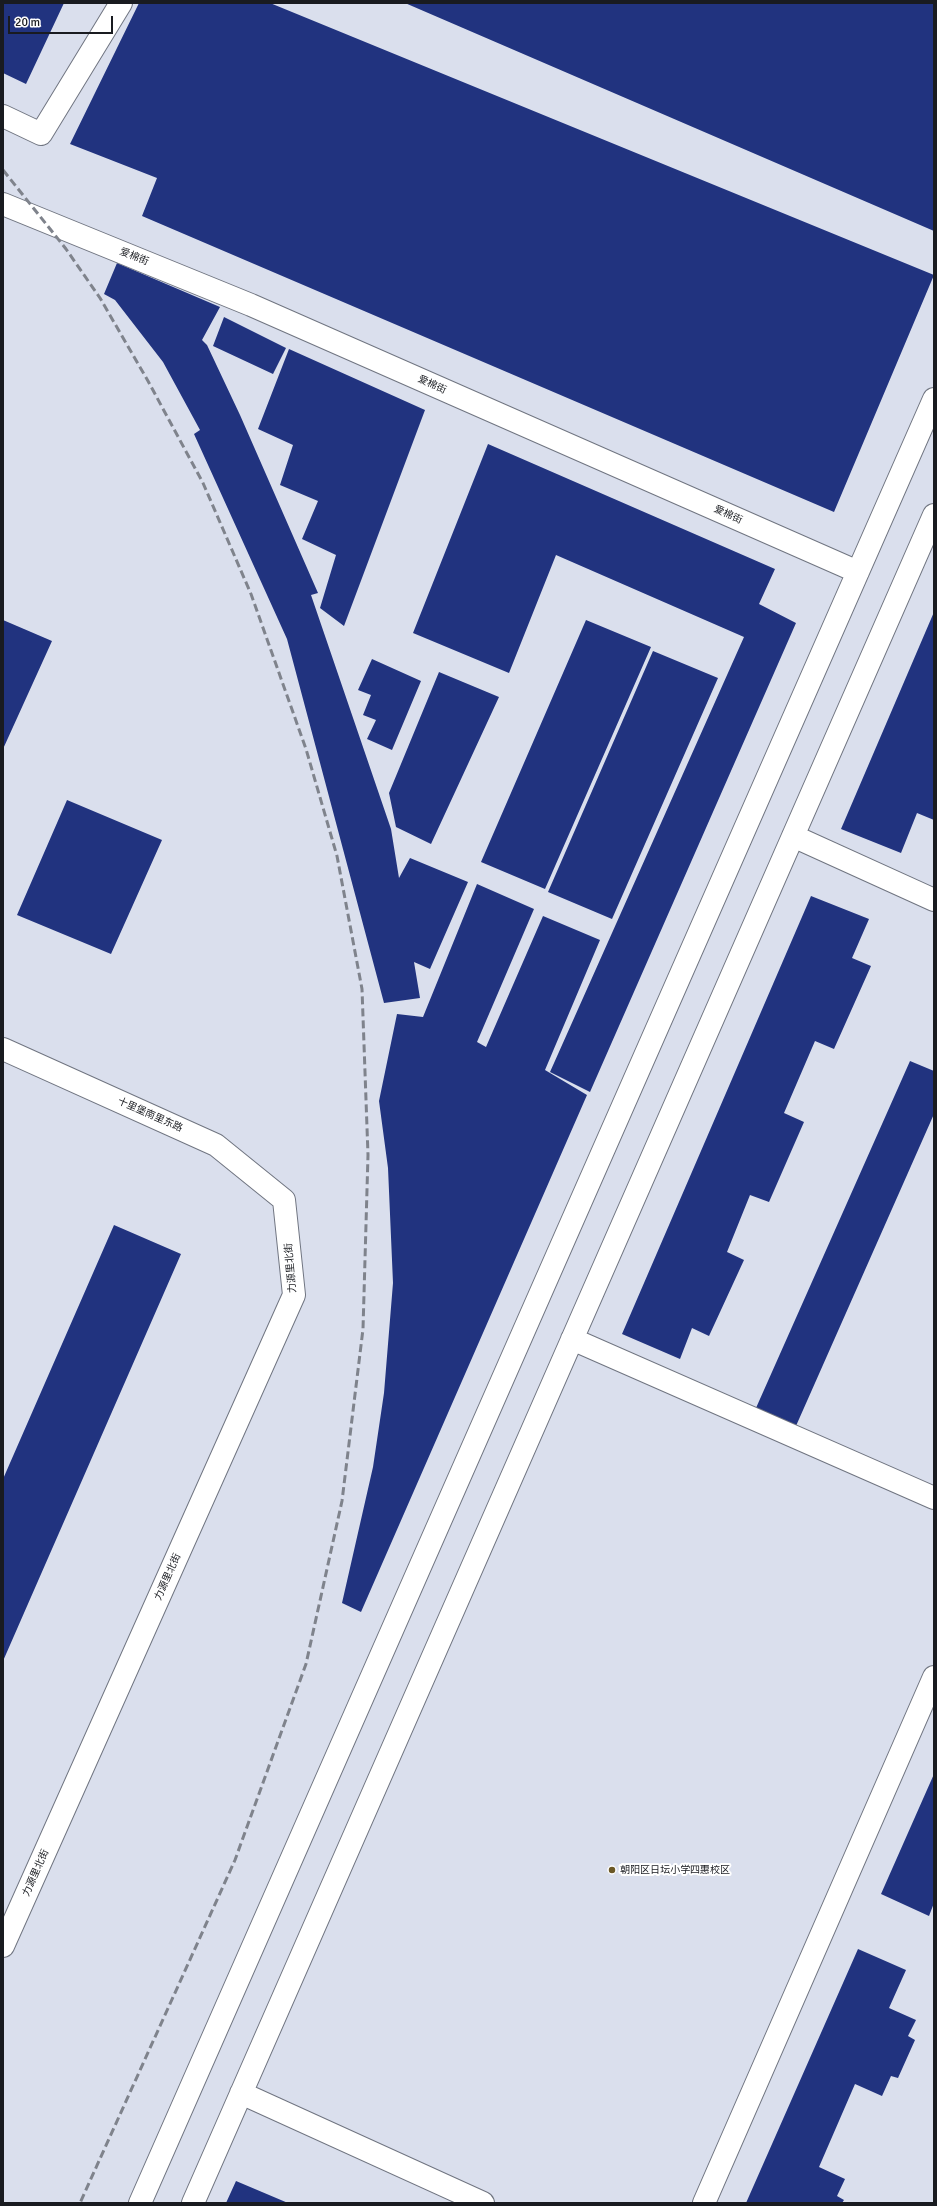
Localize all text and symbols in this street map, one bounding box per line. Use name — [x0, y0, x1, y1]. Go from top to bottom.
scale bar — [10, 8, 115, 34]
text: 20 m — [15, 15, 40, 30]
street label: 爱棉街 — [118, 246, 150, 268]
street label: 爱棉街 — [416, 373, 448, 397]
street label: 爱棉街 — [712, 503, 744, 527]
street label: 十里堡南里东路 — [116, 1095, 184, 1135]
street label: 力源里北街 — [283, 1243, 299, 1293]
street label: 力源里北街 — [152, 1552, 184, 1602]
street label: 力源里北街 — [20, 1848, 52, 1898]
place label: 朝阳区日坛小学四惠校区 — [620, 1864, 730, 1876]
marker: 朝阳区日坛小学四惠校区 — [607, 1865, 617, 1875]

